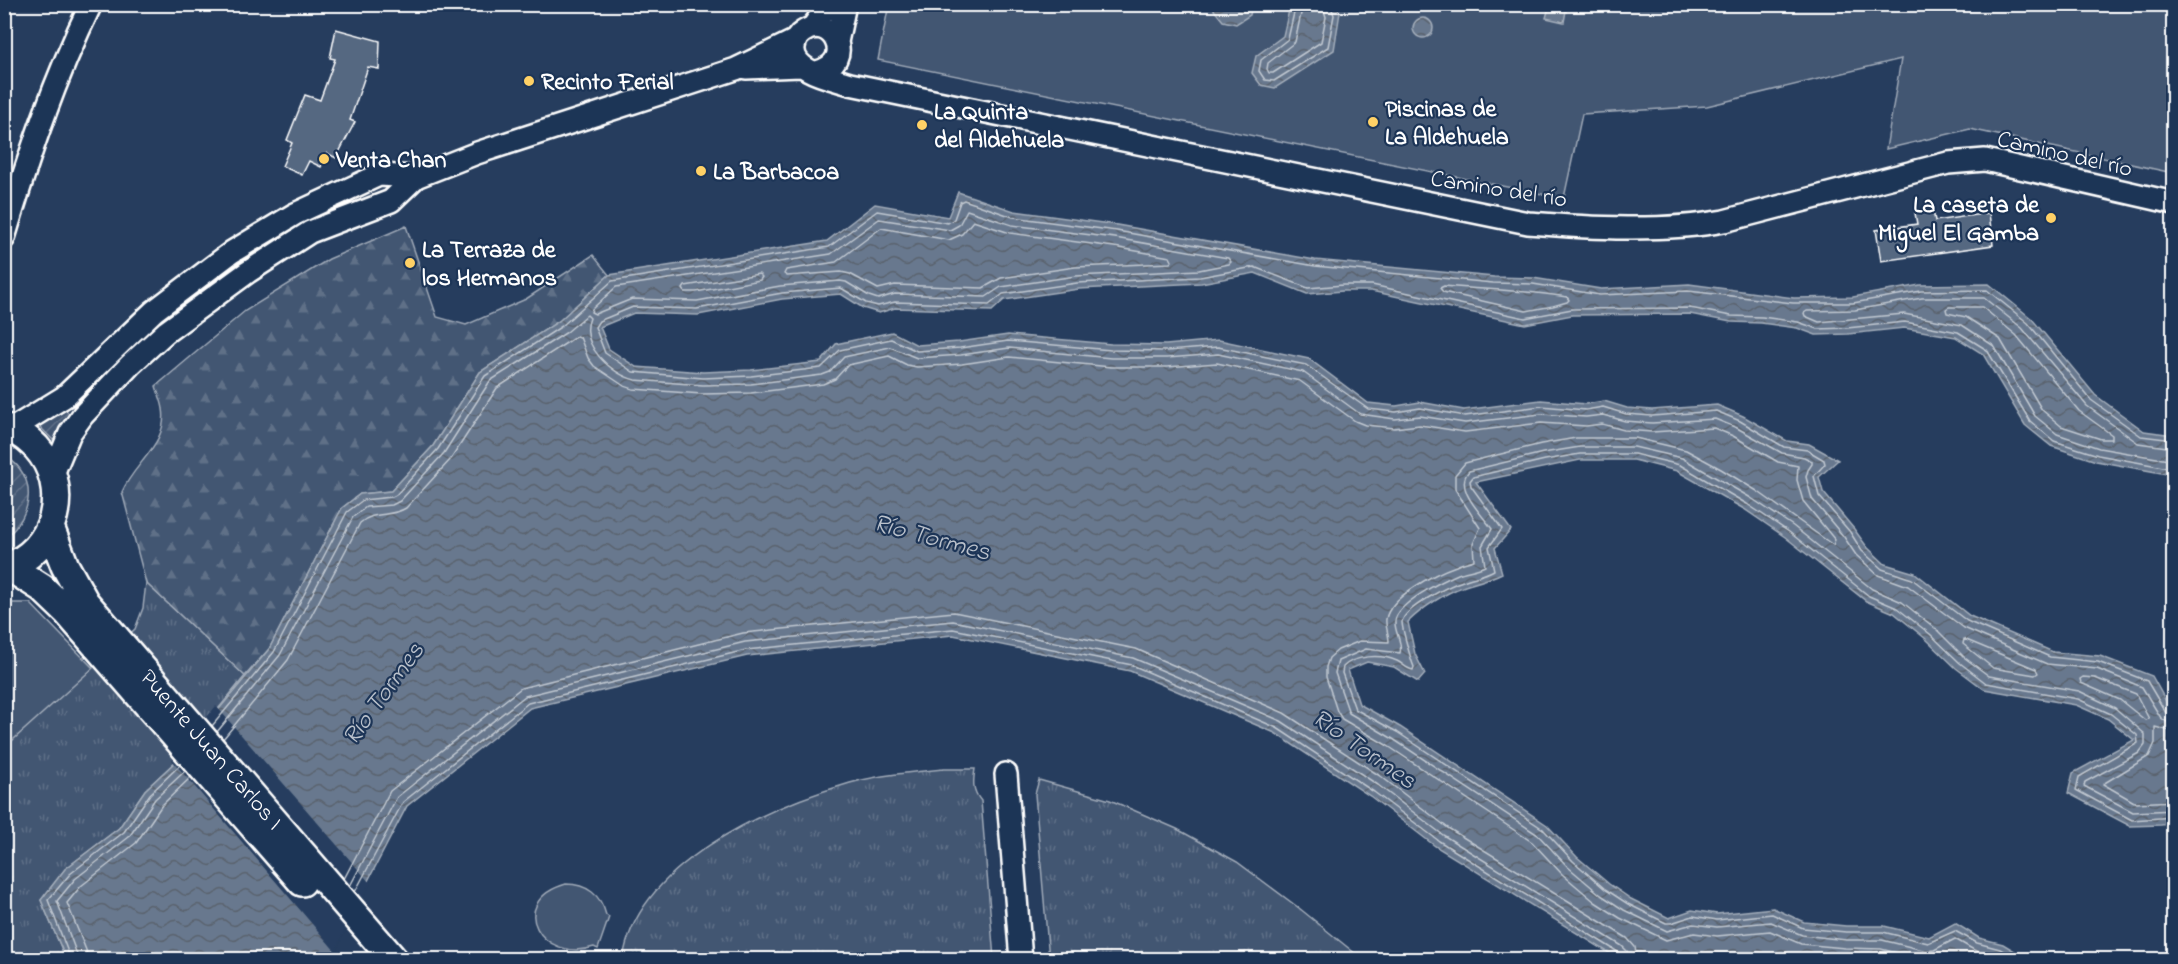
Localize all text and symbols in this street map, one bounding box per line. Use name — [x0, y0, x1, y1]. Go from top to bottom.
place label: Recinto Ferial — [541, 66, 673, 101]
marker: Recinto Ferial — [522, 74, 536, 88]
place label: Piscinas de La Aldehuela — [1385, 93, 1509, 156]
place label: La Quinta del Aldehuela — [934, 96, 1064, 159]
marker: Piscinas de La Aldehuela — [1366, 115, 1380, 129]
marker: La Quinta del Aldehuela — [915, 118, 929, 132]
street label: Camino del río — [1993, 123, 2136, 188]
place label: Venta Chan — [335, 144, 446, 179]
marker: Venta Chan — [317, 152, 331, 166]
place label: La Barbacoa — [713, 156, 839, 191]
street label: Camino del río — [1428, 162, 1569, 219]
marker: La Barbacoa — [694, 164, 708, 178]
place label: La caseta de Miguel El Gamba — [1878, 189, 2040, 253]
marker: La caseta de Miguel El Gamba — [2044, 211, 2058, 225]
place label: La Terraza de los Hermanos — [422, 234, 557, 297]
marker: La Terraza de los Hermanos — [403, 256, 417, 270]
water label: Río Tormes — [869, 505, 995, 573]
water label: Río Tormes — [334, 635, 435, 754]
street label: Puente Juan Carlos I — [130, 662, 290, 839]
water label: Río Tormes — [1303, 701, 1424, 801]

